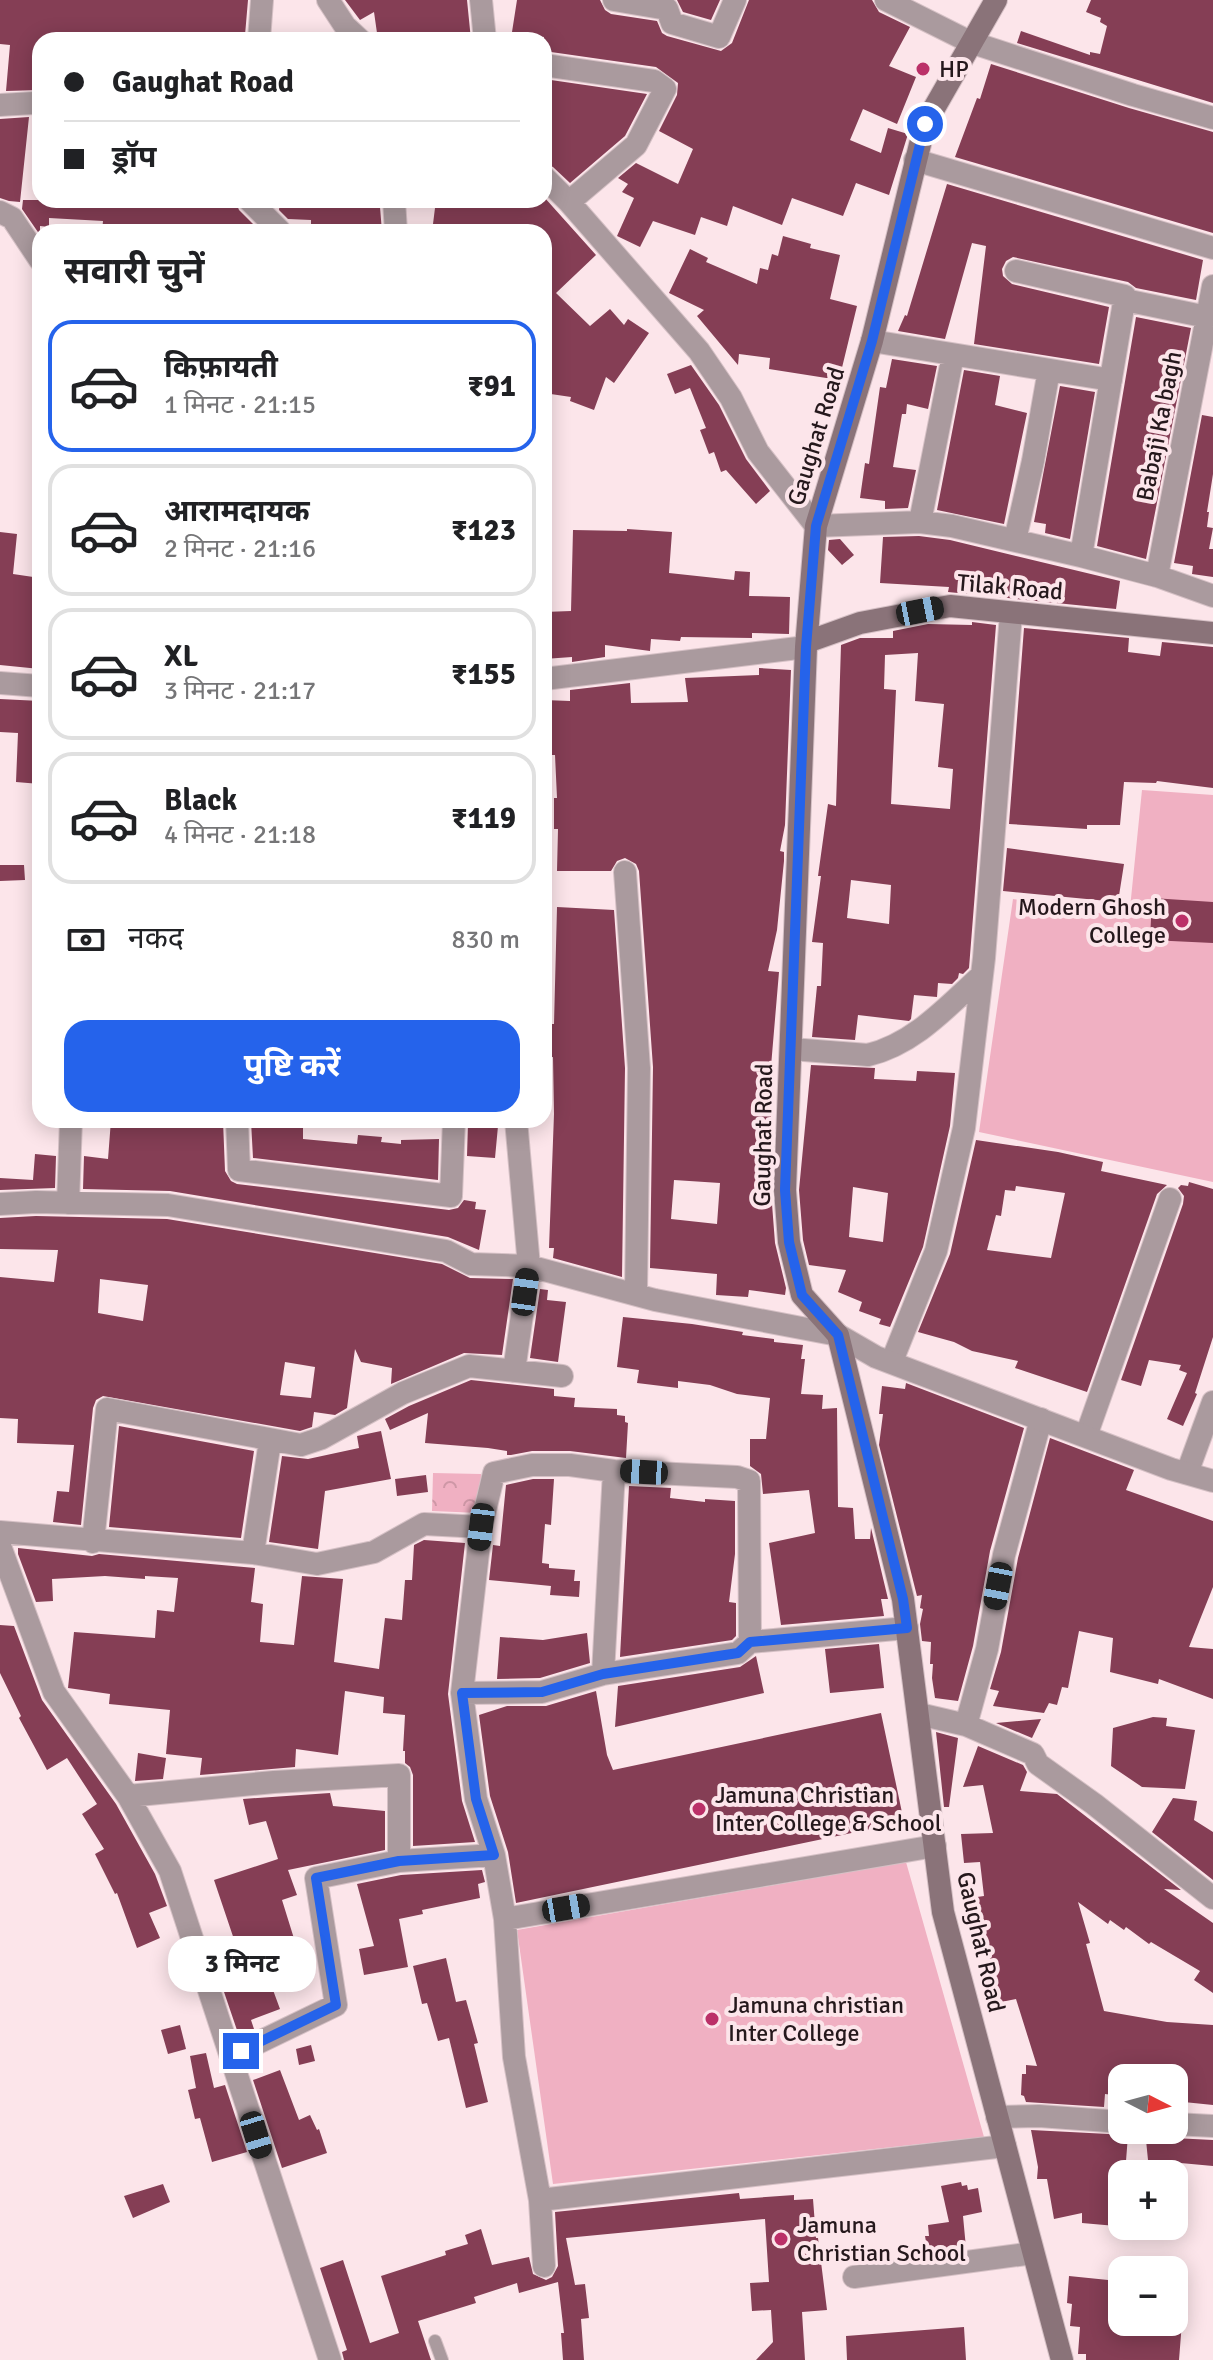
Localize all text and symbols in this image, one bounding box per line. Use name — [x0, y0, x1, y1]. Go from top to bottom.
place label: HP — [939, 54, 969, 84]
marker: HP — [914, 60, 932, 78]
text: Gaughat Road — [112, 64, 294, 101]
route start — [907, 106, 943, 142]
text: ड्रॉप — [112, 139, 156, 176]
text: सवारी चुनें — [64, 249, 204, 294]
street label: Babaji Ka bagh — [1130, 348, 1188, 504]
text: किफ़ायती — [164, 349, 278, 386]
icon: car — [68, 350, 140, 422]
street label: Gaughat Road — [781, 363, 851, 509]
text: ₹91 — [467, 368, 516, 405]
text: 1 मिनट · 21:15 — [164, 389, 316, 421]
text: आरामदायक — [164, 493, 310, 530]
icon: car — [68, 494, 140, 566]
text: ₹123 — [451, 512, 516, 549]
text: 2 मिनट · 21:16 — [164, 533, 316, 565]
street label: Tilak Road — [956, 567, 1064, 607]
car — [894, 595, 946, 627]
icon: car — [68, 638, 140, 710]
text: XL — [164, 638, 198, 675]
text: ₹155 — [451, 656, 516, 693]
text: 3 मिनट · 21:17 — [164, 675, 316, 707]
icon: car — [68, 782, 140, 854]
text: Black — [164, 782, 237, 819]
text: ₹119 — [451, 800, 516, 837]
text: 4 मिनट · 21:18 — [164, 819, 316, 851]
place label: Modern Ghosh College — [1018, 892, 1166, 950]
marker: Modern Ghosh College — [1173, 912, 1191, 930]
icon: cash — [64, 918, 108, 962]
text: नकद — [128, 920, 184, 957]
text: 830 m — [451, 924, 520, 956]
button: पुष्टि करें — [64, 1020, 520, 1112]
street label: Gaughat Road — [747, 1063, 779, 1207]
car — [510, 1267, 540, 1317]
car — [619, 1459, 669, 1485]
car — [466, 1502, 496, 1552]
car — [982, 1560, 1014, 1612]
place label: Jamuna Christian Inter College & School — [715, 1780, 942, 1838]
marker: Jamuna Christian Inter College & School — [690, 1800, 708, 1818]
street label: Gaughat Road — [950, 1869, 1012, 2015]
car — [540, 1892, 592, 1924]
callout: 3 मिनट — [167, 1935, 315, 1991]
text: 3 मिनट — [205, 1948, 279, 1980]
place label: Jamuna christian Inter College — [728, 1990, 904, 2048]
marker: Jamuna christian Inter College — [703, 2010, 721, 2028]
route end — [223, 2033, 259, 2069]
north arrow — [1108, 2064, 1188, 2144]
map controls — [1108, 2064, 1188, 2336]
car — [238, 2109, 274, 2161]
button: + — [1108, 2160, 1188, 2240]
place label: Jamuna Christian School — [797, 2210, 966, 2268]
marker: Jamuna Christian School — [772, 2230, 790, 2248]
button: − — [1108, 2256, 1188, 2336]

